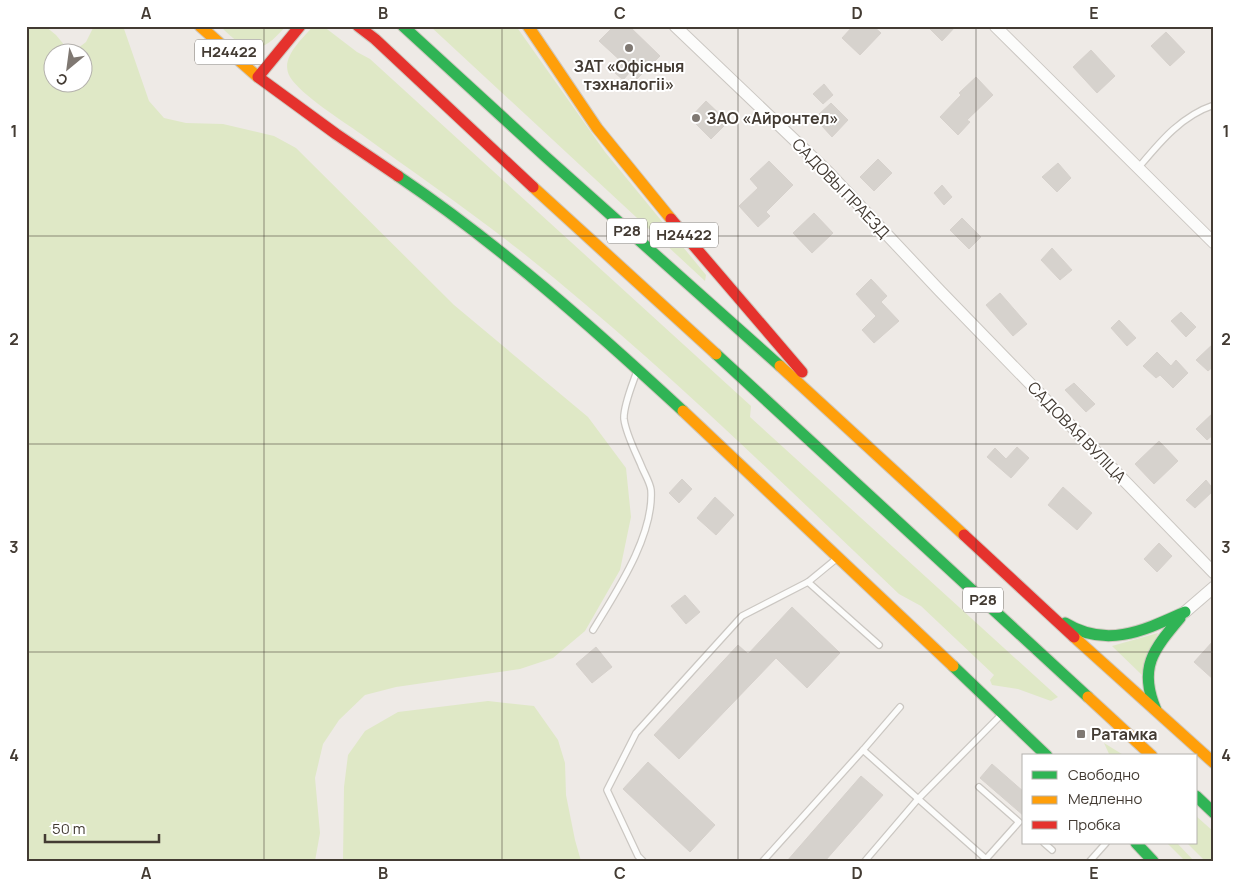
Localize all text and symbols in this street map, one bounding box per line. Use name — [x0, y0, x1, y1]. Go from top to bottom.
text: A — [141, 2, 152, 24]
text: B — [378, 2, 388, 24]
text: C — [614, 2, 626, 24]
text: D — [851, 2, 863, 24]
text: E — [1089, 2, 1099, 24]
road number: Н24422 — [195, 40, 263, 64]
north arrow — [42, 42, 92, 92]
marker: ЗАТ «Офісныя тэхналогіі» — [623, 42, 635, 54]
place label: ЗАТ «Офісныя тэхналогіі» — [574, 55, 684, 95]
text: С — [52, 69, 71, 91]
place label: ЗАО «Айронтел» — [706, 107, 839, 129]
marker: ЗАО «Айронтел» — [690, 112, 702, 124]
text: 1 — [10, 120, 18, 142]
text: 1 — [1222, 120, 1230, 142]
street label: САДОВЫ ПРАЕЗД — [787, 133, 895, 243]
road number: Р28 — [607, 218, 647, 244]
road number: Н24422 — [650, 222, 718, 248]
text: 2 — [9, 328, 19, 350]
text: 2 — [1221, 328, 1231, 350]
street label: САДОВАЯ ВУЛІЦА — [1023, 376, 1131, 488]
text: 3 — [9, 536, 19, 558]
text: 3 — [1221, 536, 1231, 558]
road number: Р28 — [963, 588, 1003, 612]
place label: Ратамка — [1091, 723, 1157, 745]
marker: Ратамка — [1075, 728, 1087, 740]
text: 4 — [9, 744, 19, 766]
text: 4 — [1221, 744, 1231, 766]
legend — [1022, 754, 1198, 844]
text: Свободно — [1068, 764, 1140, 785]
text: Медленно — [1068, 788, 1142, 809]
scale bar — [45, 812, 159, 844]
text: Пробка — [1068, 814, 1121, 835]
text: 50 m — [52, 818, 86, 839]
text: A — [141, 862, 152, 884]
text: B — [378, 862, 388, 884]
text: C — [614, 862, 626, 884]
text: D — [851, 862, 863, 884]
text: E — [1089, 862, 1099, 884]

